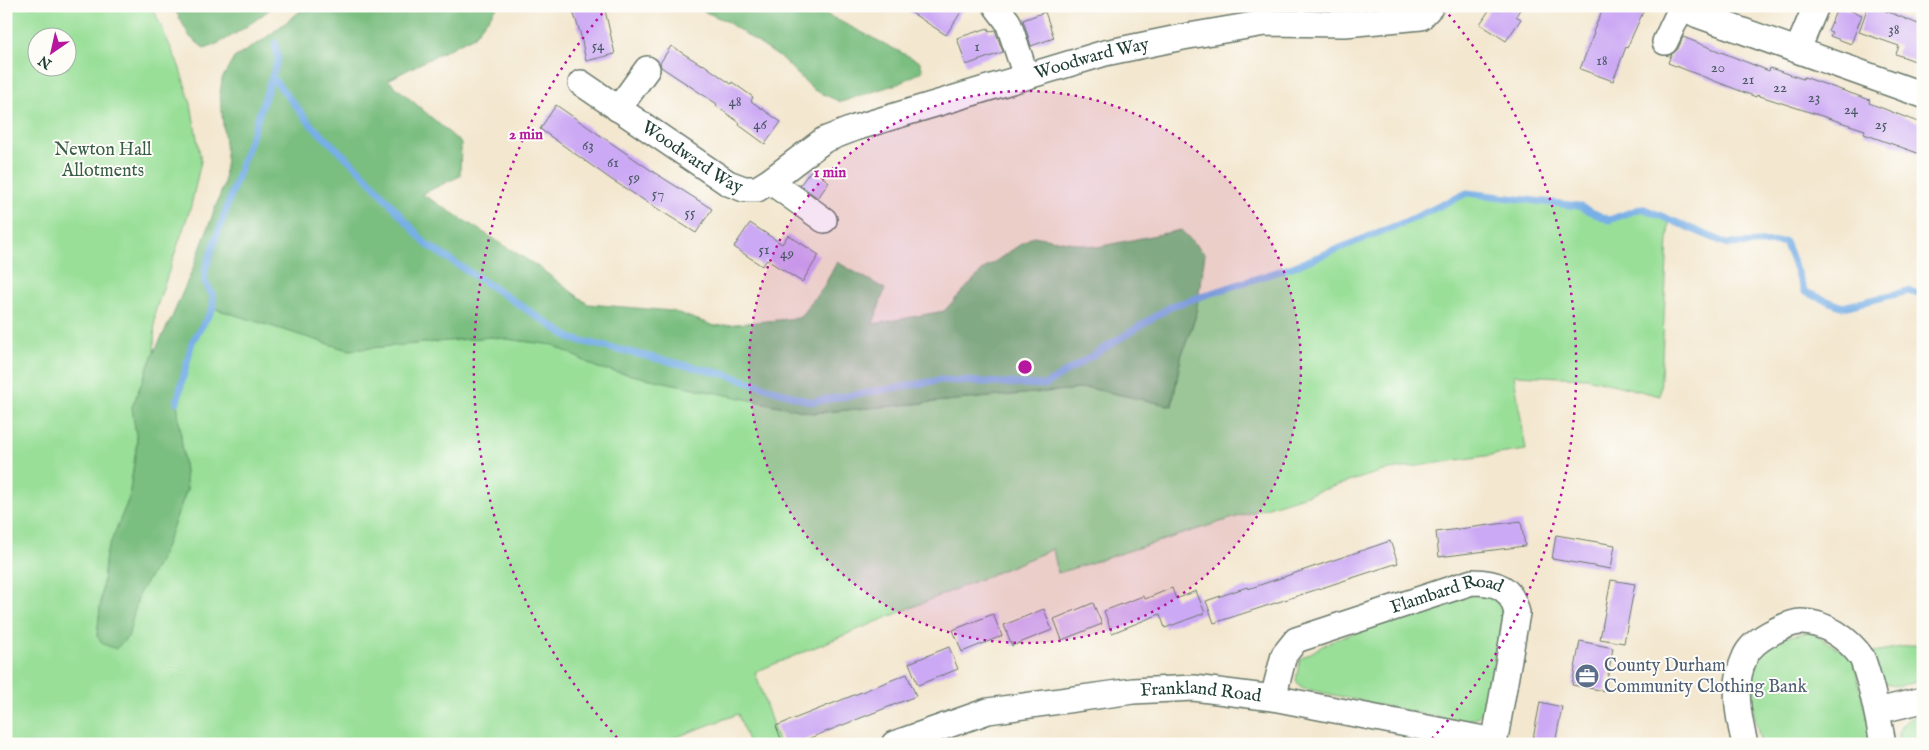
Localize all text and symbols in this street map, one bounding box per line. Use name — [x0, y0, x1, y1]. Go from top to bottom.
house number: 38 — [1888, 20, 1900, 39]
north arrow — [28, 28, 78, 78]
street label: Woodward Way — [1032, 33, 1151, 85]
house number: 54 — [592, 36, 605, 55]
house number: 1 — [974, 37, 980, 56]
text: N — [35, 51, 56, 73]
house number: 18 — [1596, 51, 1608, 70]
house number: 20 — [1711, 58, 1725, 77]
house number: 21 — [1742, 70, 1754, 89]
house number: 22 — [1773, 78, 1787, 97]
house number: 23 — [1808, 88, 1820, 107]
house number: 48 — [728, 92, 742, 111]
house number: 24 — [1844, 100, 1859, 119]
house number: 46 — [753, 115, 768, 134]
house number: 25 — [1875, 115, 1888, 134]
street label: Woodward Way — [637, 116, 746, 199]
text: 2 min — [509, 125, 543, 144]
house number: 63 — [582, 136, 594, 155]
park label: Newton Hall Allotments — [54, 139, 152, 183]
house number: 61 — [607, 153, 619, 172]
text: 1 min — [814, 163, 846, 182]
house number: 59 — [628, 168, 640, 187]
house number: 57 — [652, 184, 664, 203]
house number: 55 — [685, 203, 696, 222]
house number: 51 — [758, 240, 770, 259]
house number: 49 — [780, 244, 794, 263]
centre of rings — [1016, 358, 1034, 376]
street label: Flambard Road — [1388, 569, 1507, 620]
place label: County Durham Community Clothing Bank — [1604, 655, 1807, 699]
office icon: County Durham Community Clothing Bank — [1574, 663, 1600, 689]
street label: Frankland Road — [1140, 676, 1263, 708]

